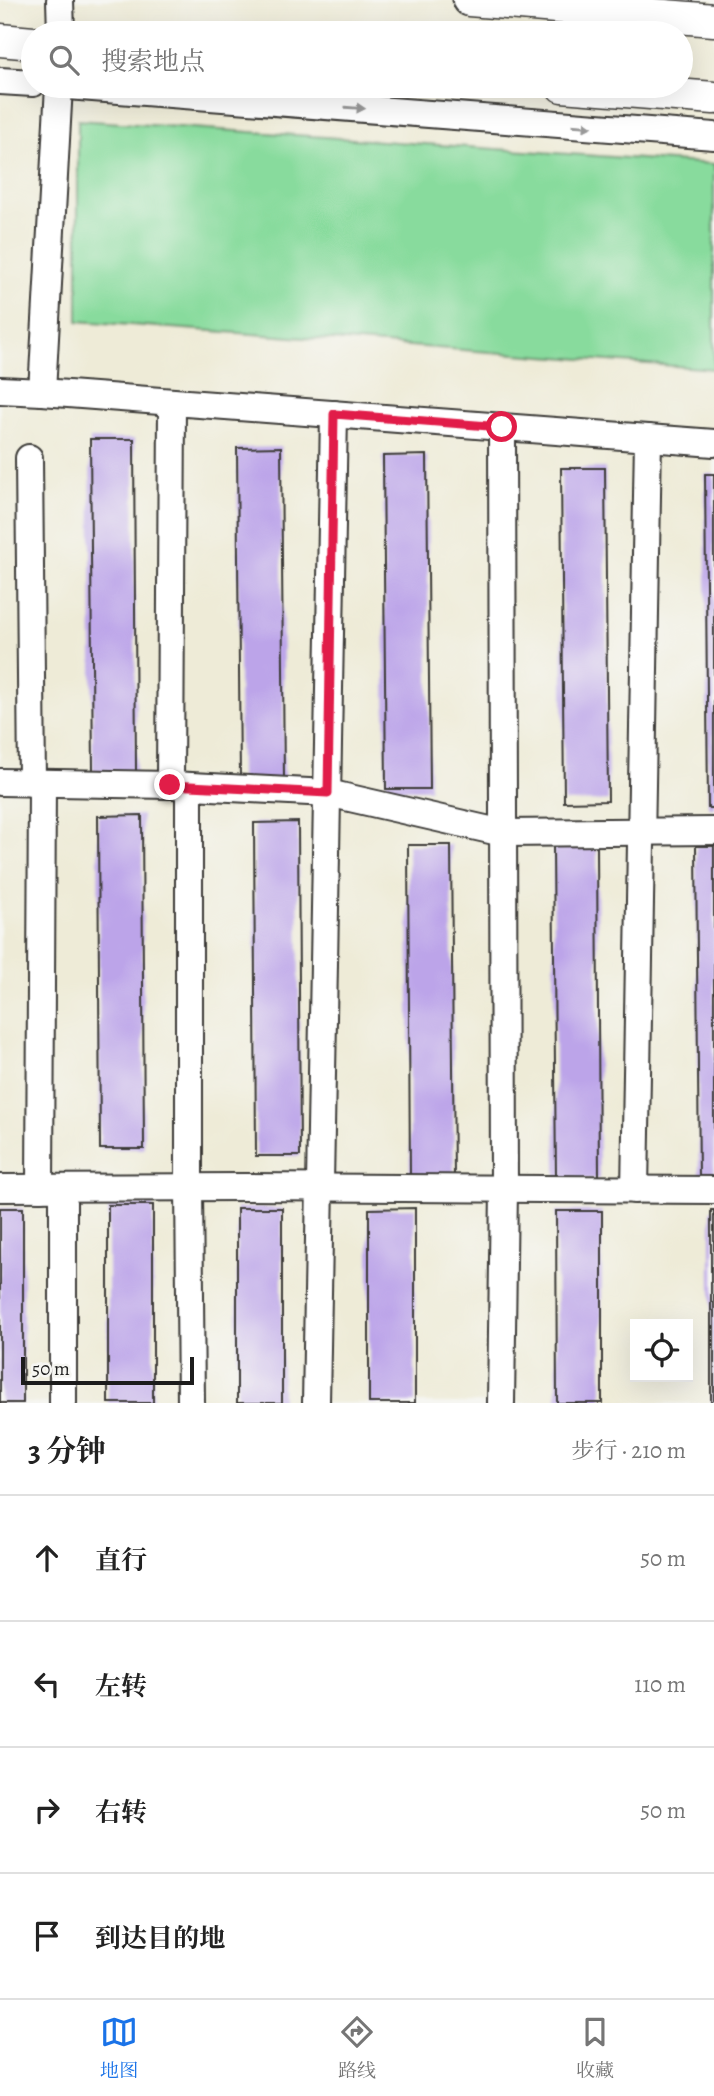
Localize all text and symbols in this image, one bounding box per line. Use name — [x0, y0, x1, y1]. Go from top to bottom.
search box — [21, 21, 693, 98]
icon: search — [45, 41, 83, 79]
text: 搜索地点 — [101, 44, 205, 79]
one-way arrow — [344, 103, 366, 114]
one-way arrow — [571, 120, 593, 131]
route start — [486, 411, 517, 442]
route end — [154, 769, 185, 800]
map controls — [630, 1319, 693, 1382]
button: locate — [630, 1319, 693, 1382]
scale bar — [21, 1354, 194, 1386]
text: 50 m — [32, 1356, 70, 1382]
text: 3 分钟 — [28, 1431, 106, 1471]
text: 步行 · 210 m — [572, 1435, 686, 1466]
icon: ahead — [28, 1539, 66, 1577]
text: 直行 — [95, 1543, 147, 1578]
text: 50 m — [640, 1543, 686, 1574]
icon: left — [28, 1665, 66, 1703]
text: 左转 — [95, 1669, 147, 1704]
text: 110 m — [634, 1669, 686, 1700]
icon: right — [28, 1791, 66, 1829]
text: 右转 — [95, 1795, 147, 1830]
text: 50 m — [640, 1795, 686, 1826]
icon: arrive — [28, 1917, 66, 1955]
text: 到达目的地 — [95, 1921, 225, 1956]
tab: 地图 — [100, 2013, 138, 2084]
tab: 路线 — [338, 2013, 376, 2084]
tab: 收藏 — [576, 2013, 614, 2084]

